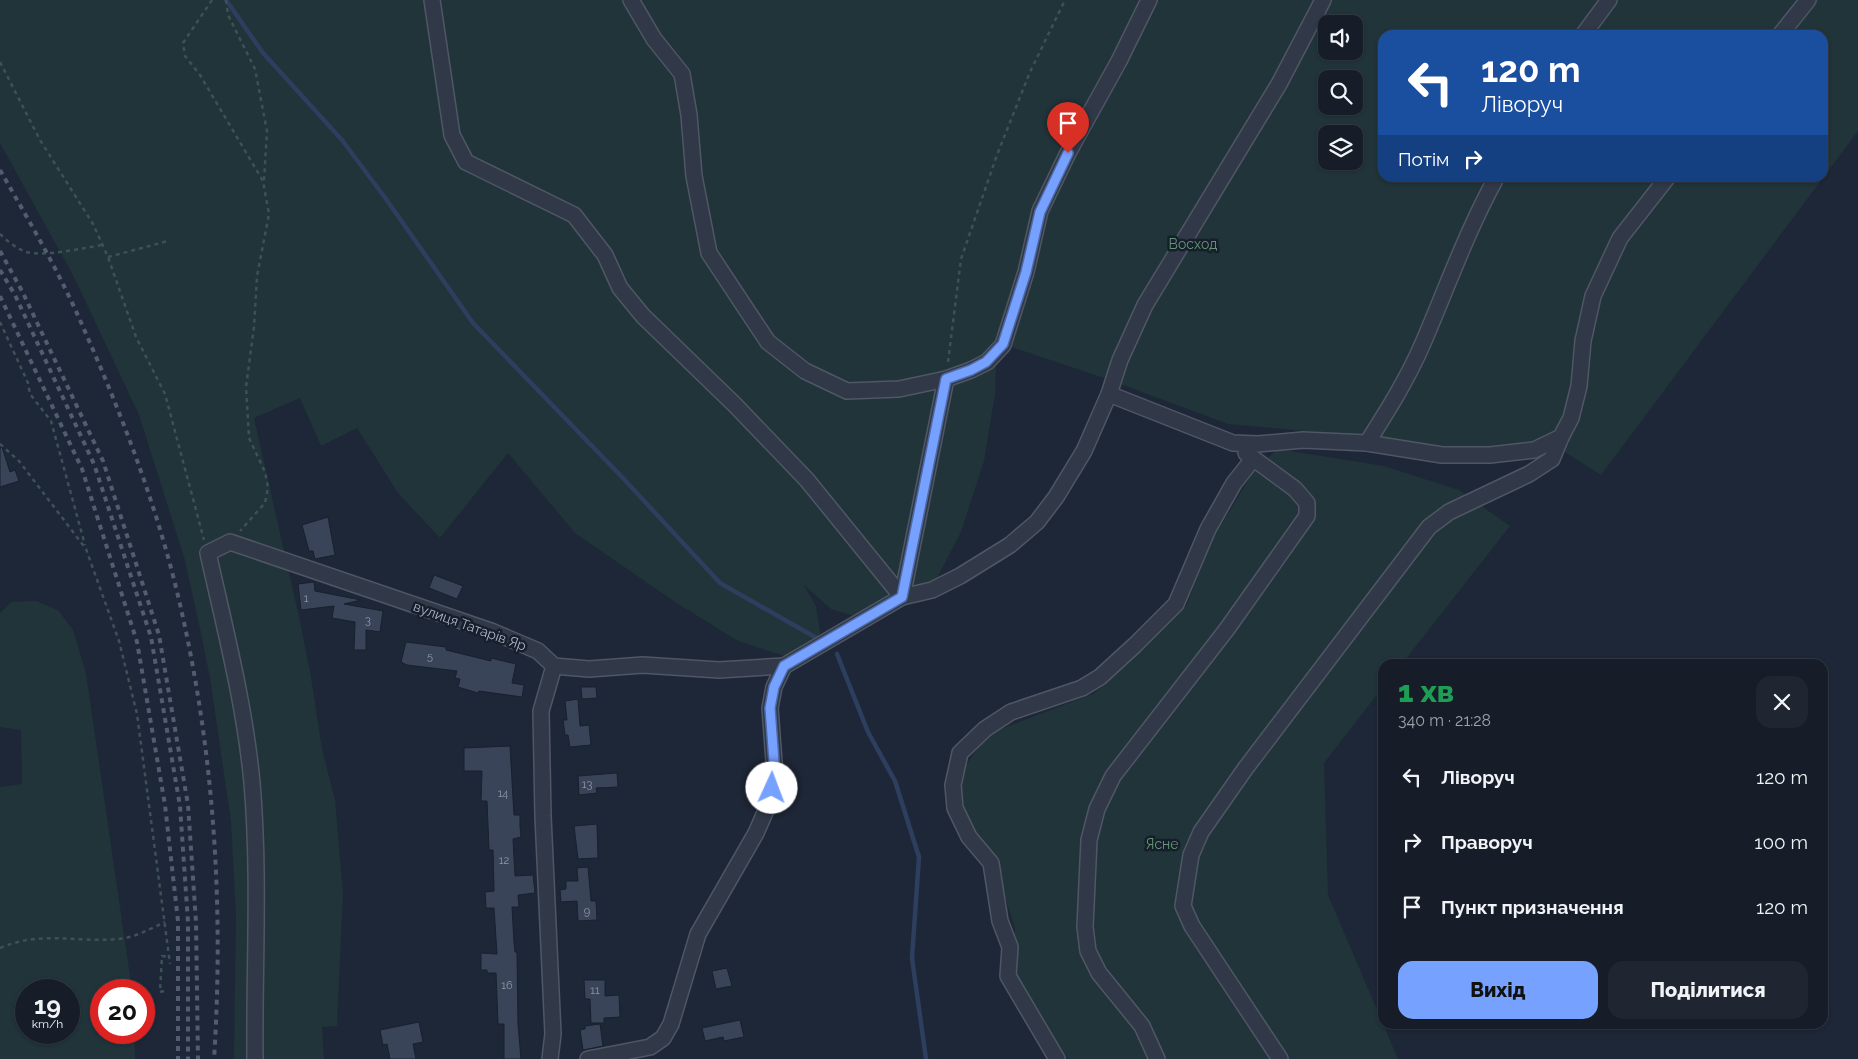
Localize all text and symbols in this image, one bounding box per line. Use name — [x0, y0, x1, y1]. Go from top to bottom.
map controls — [1318, 15, 1363, 170]
button: sound — [1318, 15, 1363, 60]
text: 120 m — [1481, 49, 1581, 90]
icon: left — [1398, 50, 1463, 115]
button: search — [1318, 70, 1363, 115]
text: Ліворуч — [1481, 91, 1563, 117]
pin — [1047, 102, 1089, 153]
icon: arrive — [1054, 109, 1082, 137]
button: layers — [1318, 125, 1363, 170]
icon: right — [1459, 145, 1487, 173]
text: Потім — [1398, 148, 1449, 170]
park label: Восход — [1169, 236, 1217, 252]
house number: 1 — [304, 592, 309, 605]
street label: вулиця Татарів Яр — [411, 598, 529, 654]
house number: 3 — [365, 614, 371, 627]
house number: 5 — [427, 650, 433, 663]
text: 1 хв — [1398, 674, 1454, 709]
button: close — [1756, 676, 1808, 728]
text: 340 m · 21:28 — [1398, 711, 1491, 730]
position arrow — [745, 761, 797, 813]
icon: left — [1398, 763, 1426, 791]
text: Ліворуч — [1441, 766, 1515, 788]
text: 120 m — [1756, 766, 1808, 788]
house number: 13 — [582, 778, 592, 791]
house number: 14 — [498, 787, 508, 800]
icon: right — [1398, 828, 1426, 856]
text: Праворуч — [1441, 831, 1533, 853]
text: 100 m — [1754, 831, 1808, 853]
park label: Ясне — [1146, 836, 1178, 852]
house number: 12 — [499, 854, 509, 867]
icon: arrive — [1398, 893, 1426, 921]
text: Пункт призначення — [1441, 896, 1624, 918]
text: 120 m — [1756, 896, 1808, 918]
house number: 9 — [584, 905, 590, 918]
button: Вихід — [1398, 961, 1598, 1019]
button: Поділитися — [1608, 961, 1808, 1019]
speed limit sign: 20 — [90, 979, 155, 1044]
house number: 16 — [501, 979, 513, 992]
house number: 11 — [590, 984, 600, 997]
text: 19 — [34, 990, 61, 1020]
text: km/h — [32, 1017, 63, 1031]

